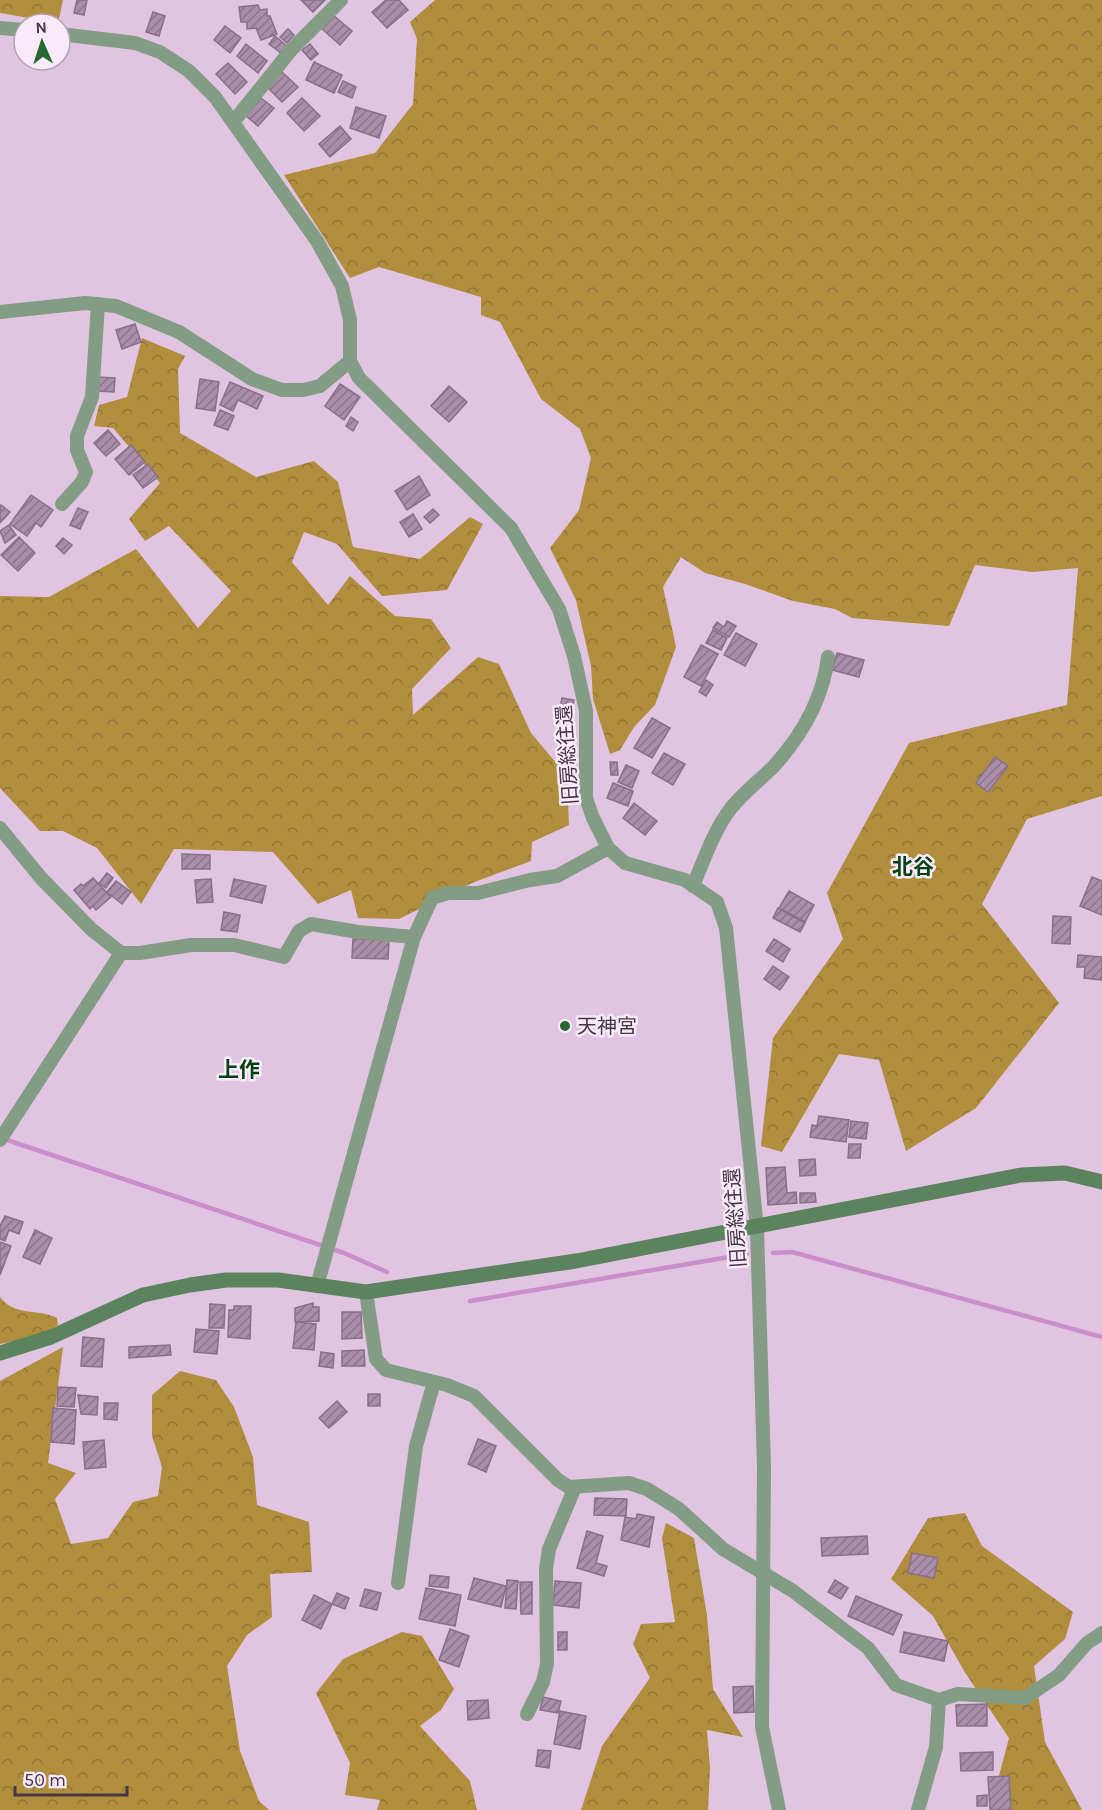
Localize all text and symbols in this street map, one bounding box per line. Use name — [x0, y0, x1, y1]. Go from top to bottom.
north arrow — [12, 12, 72, 72]
text: N — [35, 18, 47, 37]
street label: 旧房総往還 — [553, 704, 582, 806]
district label: 北谷 — [892, 855, 934, 879]
place label: 天神宮 — [577, 1015, 637, 1038]
marker: 天神宮 — [558, 1019, 572, 1033]
district label: 上作 — [218, 1058, 260, 1082]
street label: 旧房総往還 — [721, 1167, 750, 1269]
scale bar — [15, 1759, 128, 1797]
text: 50 m — [24, 1769, 66, 1791]

